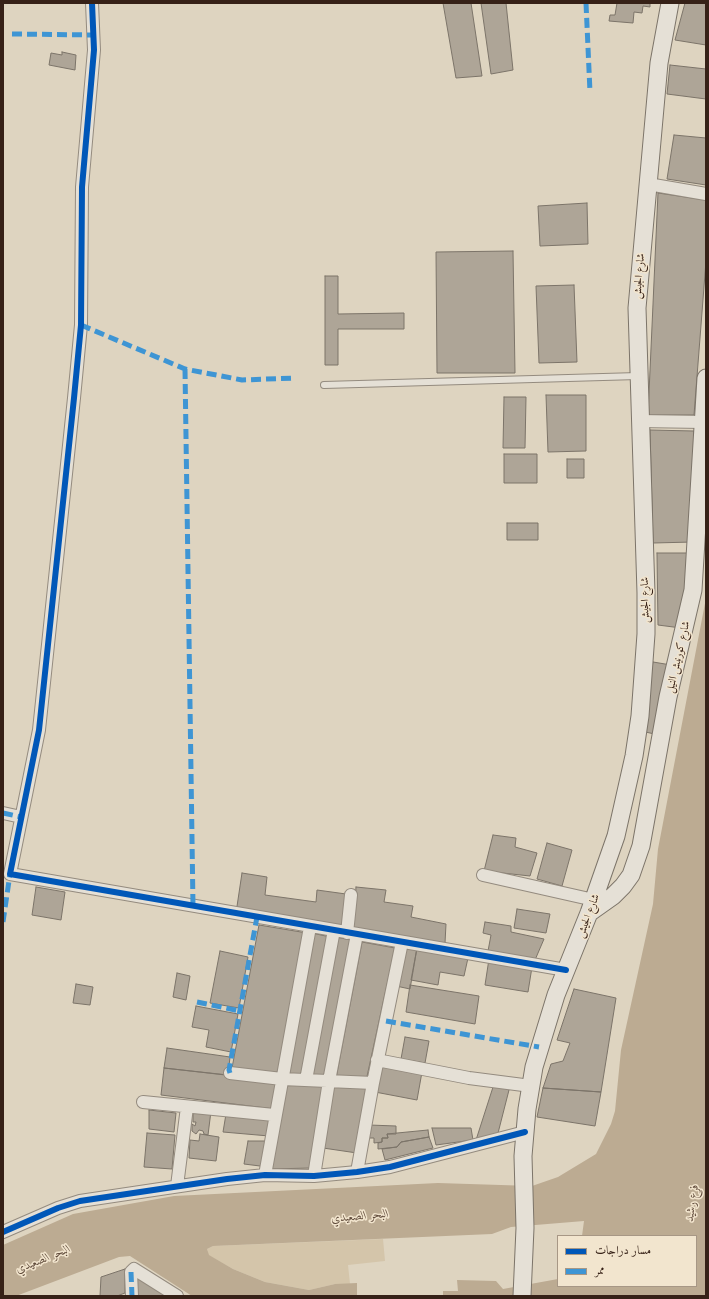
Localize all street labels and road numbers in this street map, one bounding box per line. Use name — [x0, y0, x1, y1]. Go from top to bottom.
street label: شارع الجيش — [630, 253, 648, 299]
street label: شارع الجيش — [638, 577, 652, 623]
street label: شارع كورنيش النيل — [663, 620, 693, 694]
street label: شارع الجيش — [574, 892, 602, 940]

